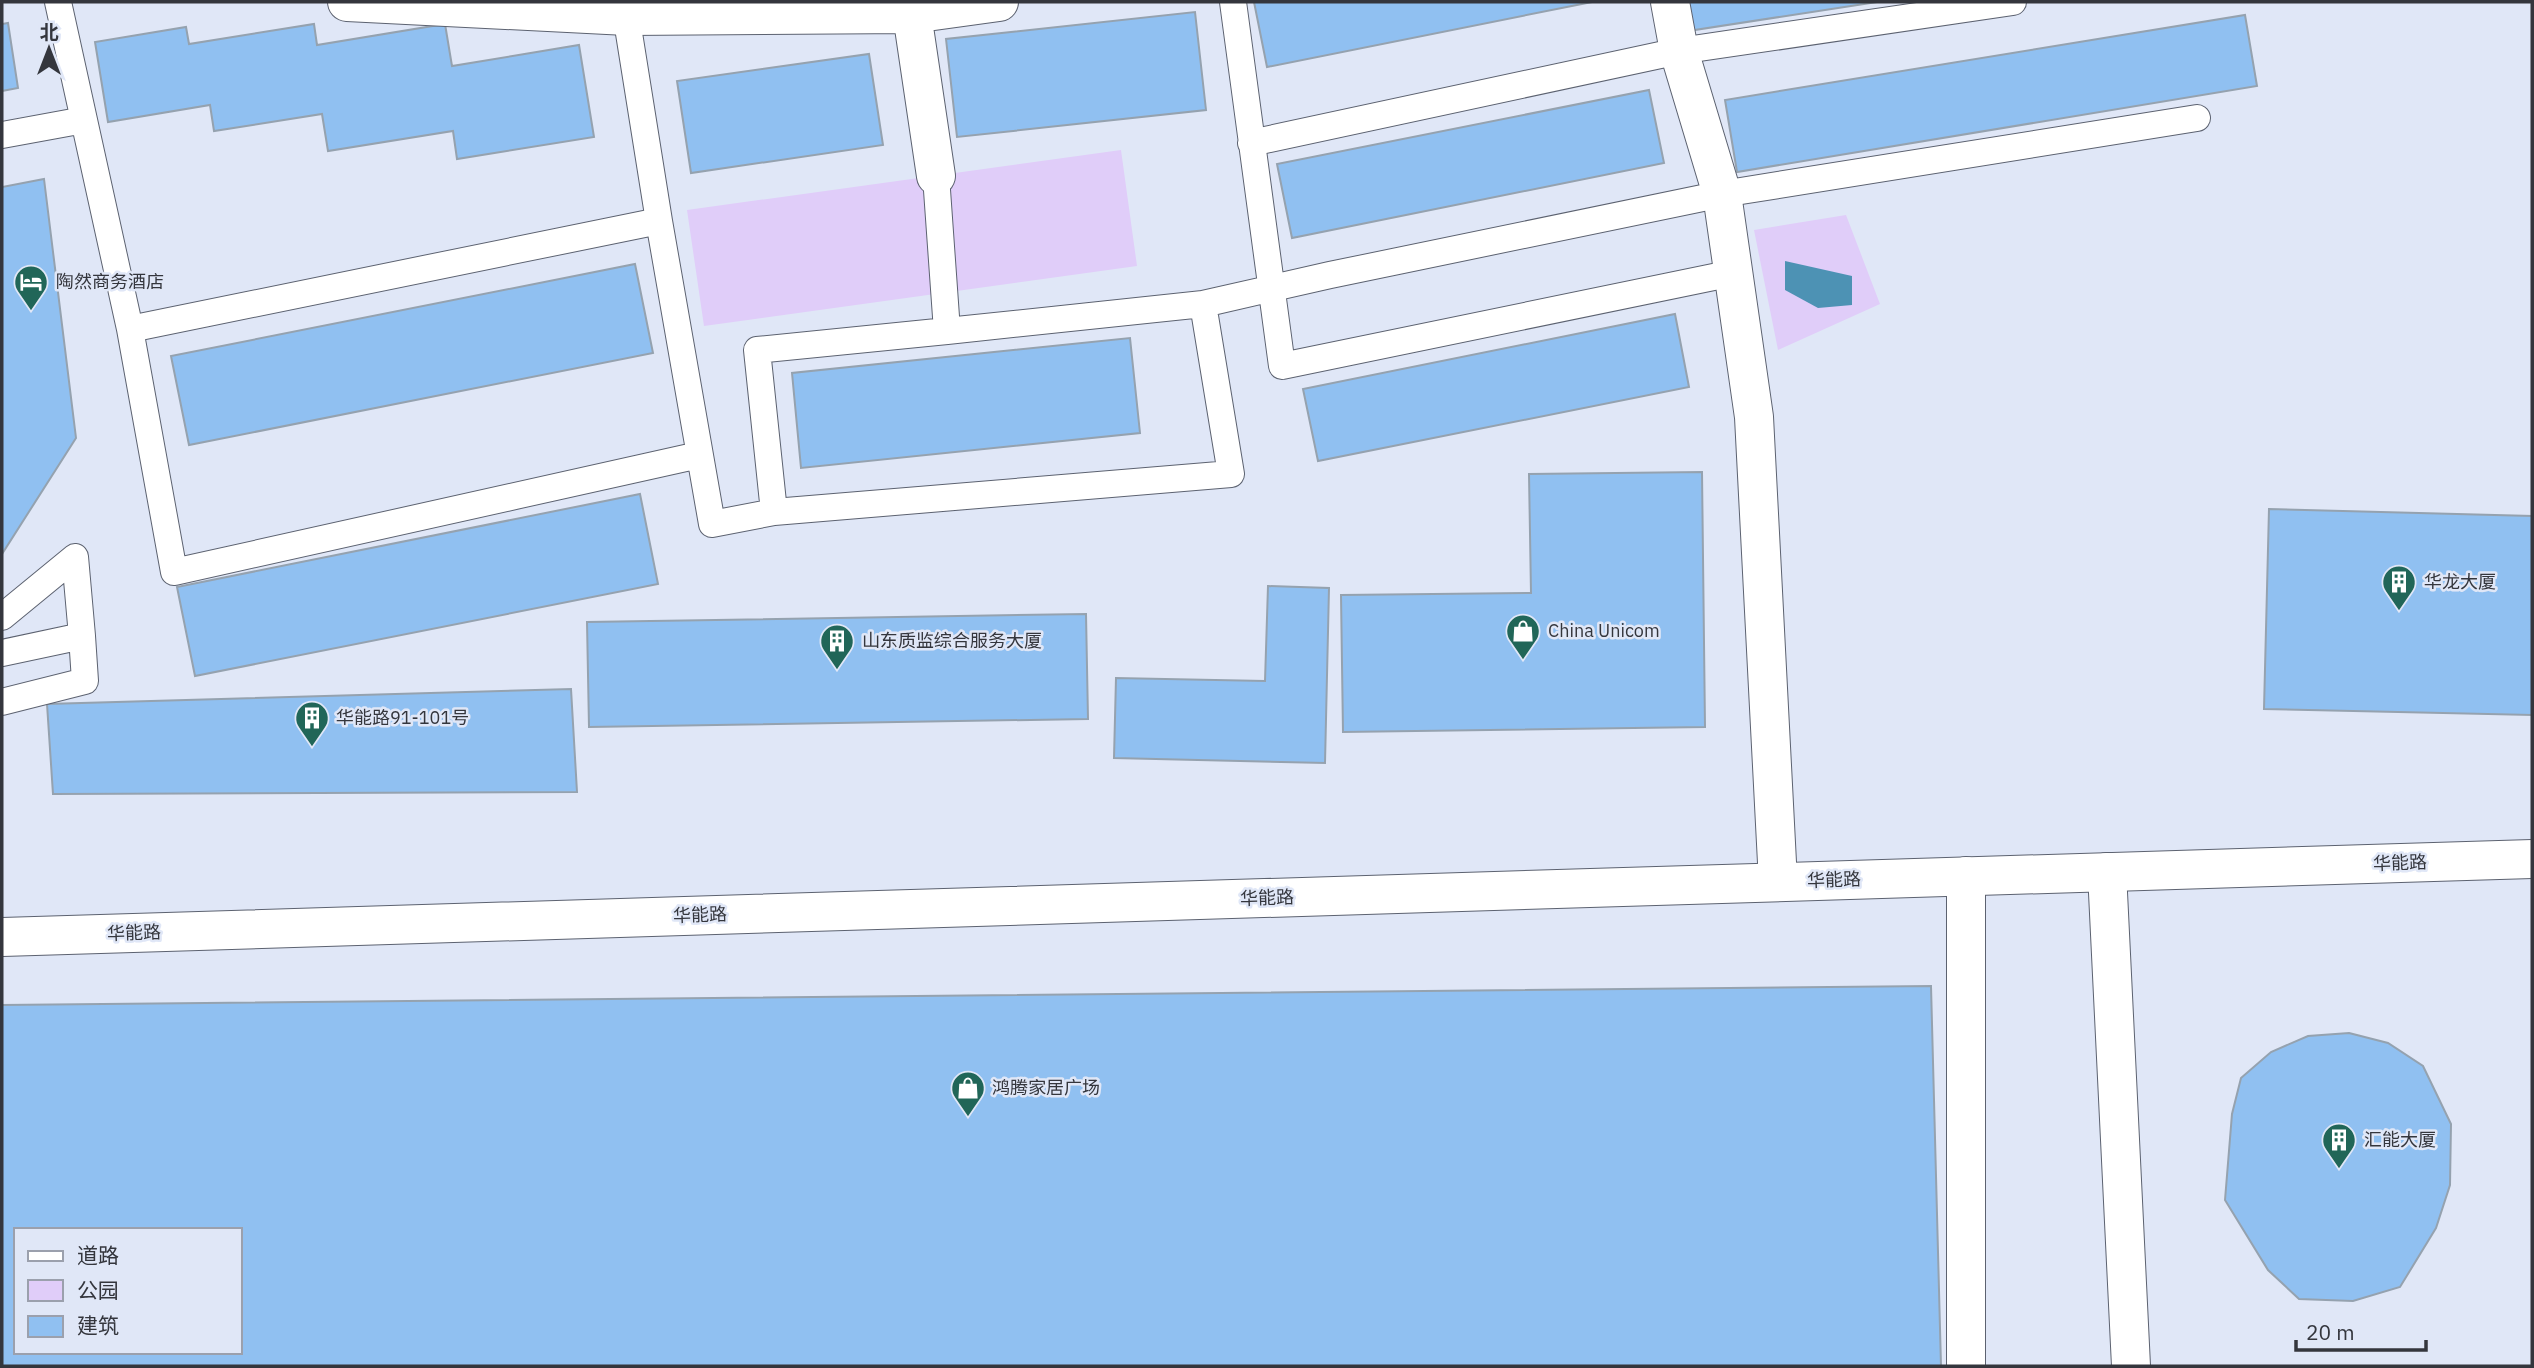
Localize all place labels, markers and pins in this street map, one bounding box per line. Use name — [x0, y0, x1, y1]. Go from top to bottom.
hotel icon: 陶然商务酒店 — [12, 263, 50, 312]
place label: 陶然商务酒店 — [56, 270, 164, 293]
building icon: 华龙大厦 — [2380, 563, 2418, 612]
place label: 华龙大厦 — [2424, 570, 2496, 593]
shop icon: China Unicom — [1504, 612, 1542, 661]
place label: China Unicom — [1548, 619, 1660, 642]
building icon: 山东质监综合服务大厦 — [818, 622, 856, 671]
place label: 山东质监综合服务大厦 — [862, 629, 1042, 652]
building icon: 华能路91-101号 — [293, 699, 331, 748]
place label: 华能路91-101号 — [336, 706, 469, 729]
shop icon: 鸿腾家居广场 — [949, 1069, 987, 1118]
place label: 鸿腾家居广场 — [992, 1076, 1100, 1099]
building icon: 汇能大厦 — [2320, 1121, 2358, 1170]
place label: 汇能大厦 — [2364, 1128, 2436, 1151]

